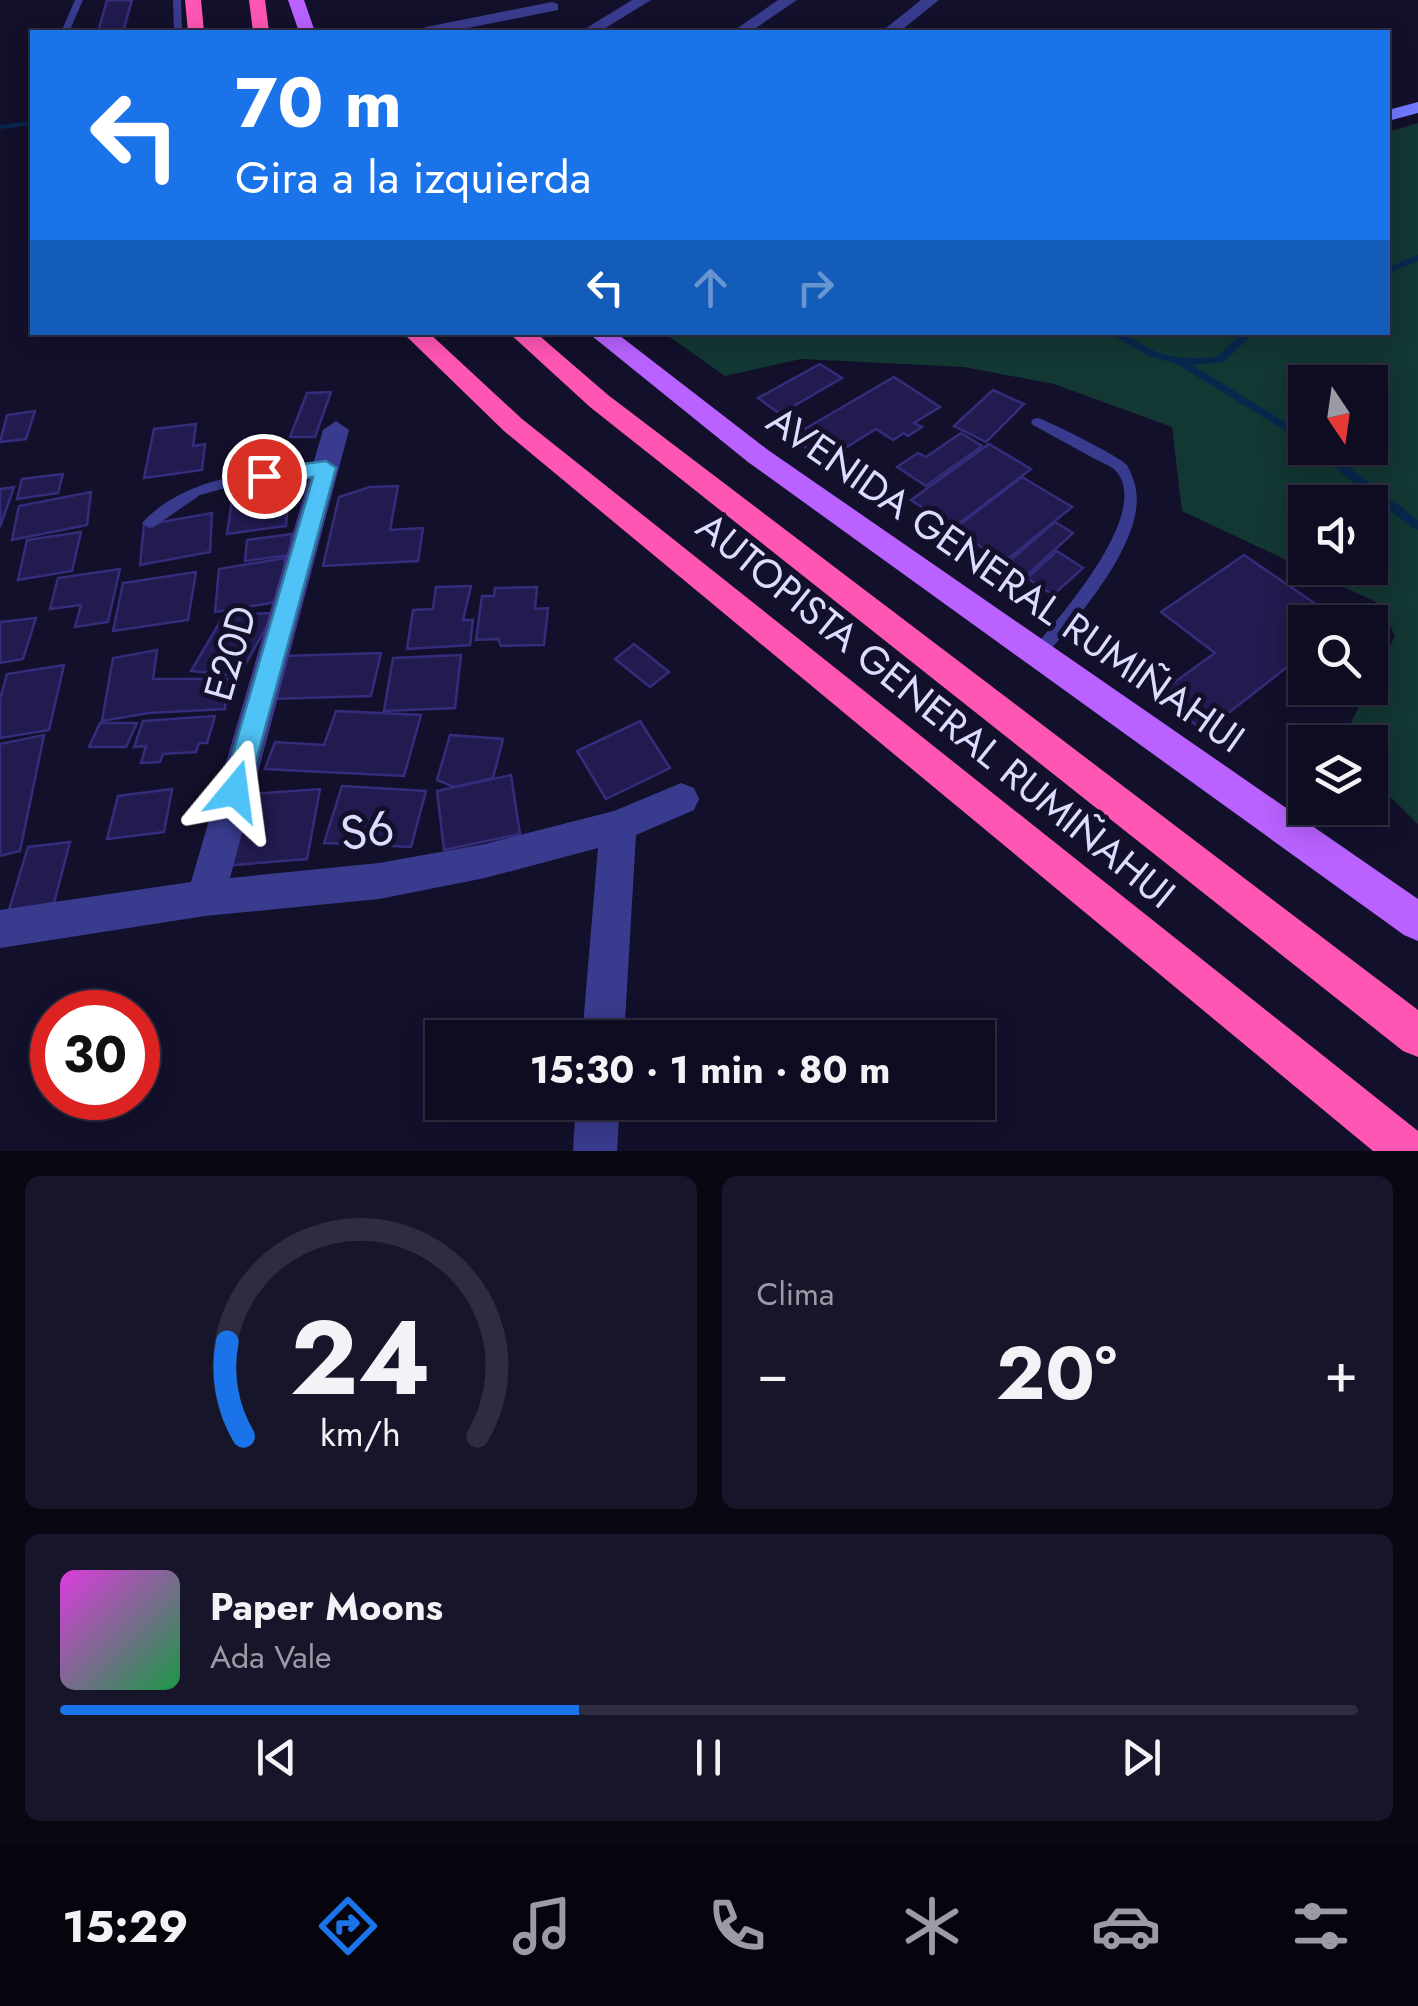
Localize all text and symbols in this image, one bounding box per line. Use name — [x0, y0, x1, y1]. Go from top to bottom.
text: 70 m — [235, 52, 402, 153]
icon: left — [70, 70, 200, 200]
text: Gira a la izquierda — [235, 145, 591, 210]
icon: left — [578, 260, 633, 315]
icon: ahead — [683, 260, 738, 315]
icon: right — [788, 260, 843, 315]
north arrow — [1288, 365, 1388, 465]
map controls — [1288, 365, 1388, 825]
street label: AVENIDA GENERAL RUMIÑAHUI — [755, 391, 1257, 767]
pin — [222, 434, 307, 519]
icon: arrive — [237, 449, 292, 504]
button: sound — [1288, 485, 1388, 585]
street label: AUTOPISTA GENERAL RUMIÑAHUI — [684, 498, 1188, 922]
street label: E20D — [189, 599, 271, 707]
button: search — [1288, 605, 1388, 705]
button: layers — [1288, 725, 1388, 825]
position arrow — [183, 739, 287, 843]
street label: S6 — [336, 793, 399, 868]
speed limit sign: 30 — [30, 990, 160, 1120]
text: 15:30 · 1 min · 80 m — [530, 1042, 890, 1097]
text: Clima — [757, 1271, 834, 1317]
text: 24 — [290, 1283, 431, 1433]
text: 20° — [996, 1319, 1117, 1427]
text: − — [757, 1333, 789, 1413]
text: + — [1324, 1333, 1358, 1413]
text: km/h — [320, 1408, 401, 1459]
text: Paper Moons — [210, 1579, 443, 1634]
text: Ada Vale — [210, 1634, 332, 1680]
icon: previous — [249, 1730, 304, 1785]
icon: pause — [681, 1730, 736, 1785]
icon: next — [1114, 1730, 1169, 1785]
icon: directions — [313, 1891, 383, 1961]
icon: music — [507, 1891, 577, 1961]
icon: phone — [702, 1891, 772, 1961]
icon: climate — [897, 1891, 967, 1961]
icon: car — [1091, 1891, 1161, 1961]
icon: filters — [1286, 1891, 1356, 1961]
text: 15:29 — [62, 1894, 188, 1959]

